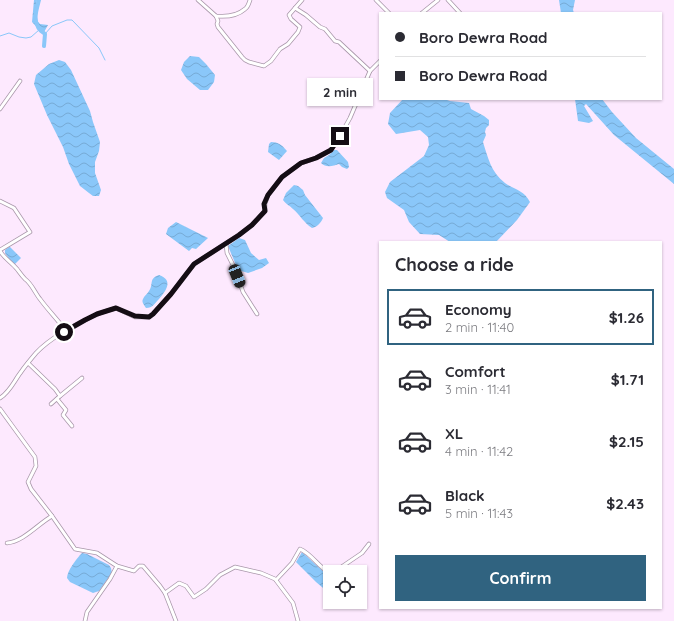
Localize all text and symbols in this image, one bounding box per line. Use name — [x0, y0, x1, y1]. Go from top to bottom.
text: Boro Dewra Road — [419, 28, 548, 47]
text: Boro Dewra Road — [419, 66, 548, 85]
callout: 2 min — [307, 78, 373, 106]
text: 2 min — [323, 84, 357, 100]
route end — [331, 127, 349, 145]
text: Choose a ride — [395, 253, 514, 276]
car — [227, 263, 247, 289]
icon: car — [397, 299, 433, 335]
text: Economy — [445, 300, 512, 319]
text: $1.26 — [609, 308, 644, 327]
text: 2 min · 11:40 — [445, 319, 514, 335]
route start — [55, 323, 73, 341]
icon: car — [397, 361, 433, 397]
text: Comfort — [445, 362, 506, 381]
text: $1.71 — [611, 370, 644, 389]
text: 3 min · 11:41 — [445, 381, 511, 397]
icon: car — [397, 423, 433, 459]
text: XL — [445, 424, 463, 443]
text: $2.15 — [609, 432, 644, 451]
text: 4 min · 11:42 — [445, 443, 513, 459]
icon: car — [397, 485, 433, 521]
text: Black — [445, 486, 485, 505]
text: $2.43 — [606, 494, 644, 513]
text: 5 min · 11:43 — [445, 505, 513, 521]
button: Confirm — [395, 555, 646, 601]
map controls — [323, 565, 367, 609]
button: locate — [323, 565, 367, 609]

